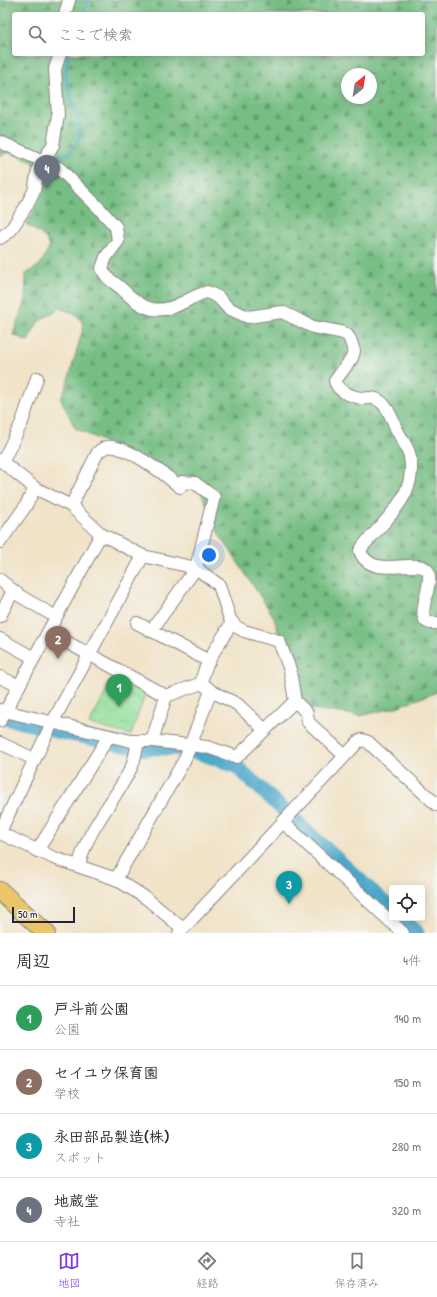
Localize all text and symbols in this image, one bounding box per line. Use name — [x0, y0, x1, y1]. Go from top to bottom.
search box — [12, 12, 425, 56]
icon: search — [26, 23, 48, 45]
text: ここで検索 — [58, 24, 133, 45]
north arrow — [341, 68, 377, 104]
pin: 4 — [34, 155, 60, 188]
your location — [199, 545, 219, 565]
pin: 2 — [45, 626, 71, 659]
pin: 1 — [106, 674, 132, 707]
pin: 3 — [276, 871, 302, 904]
map controls — [389, 885, 425, 921]
button: locate — [389, 885, 425, 921]
scale bar — [12, 905, 75, 924]
text: 50 m — [18, 907, 38, 921]
text: 周辺 — [16, 949, 50, 972]
text: 4件 — [403, 951, 421, 969]
text: 戸斗前公園 — [54, 998, 129, 1019]
text: 1 — [27, 1009, 31, 1027]
text: 140 m — [394, 1009, 421, 1027]
text: 公園 — [54, 1020, 80, 1038]
text: セイユウ保育園 — [54, 1062, 158, 1083]
text: 2 — [26, 1073, 32, 1091]
text: 150 m — [393, 1073, 421, 1091]
text: 学校 — [54, 1084, 80, 1102]
text: 永田部品製造(株) — [54, 1126, 169, 1147]
text: 3 — [26, 1137, 32, 1155]
text: 280 m — [392, 1137, 421, 1155]
text: スポット — [54, 1148, 106, 1166]
text: 地蔵堂 — [54, 1190, 99, 1211]
text: 4 — [27, 1201, 31, 1219]
text: 320 m — [391, 1201, 421, 1219]
text: 寺社 — [54, 1212, 80, 1230]
tab: 地図 — [58, 1250, 80, 1290]
tab: 経路 — [196, 1250, 218, 1290]
tab: 保存済み — [335, 1250, 379, 1290]

